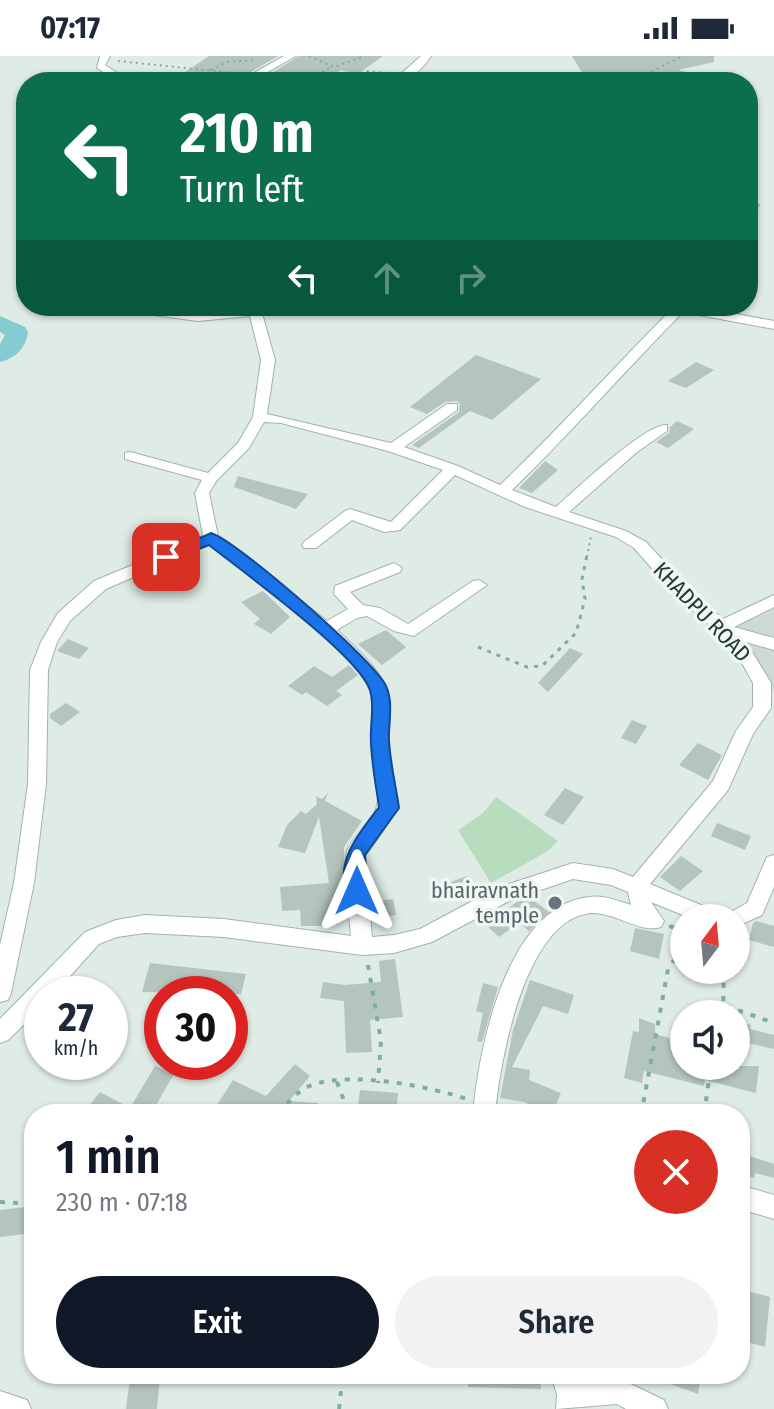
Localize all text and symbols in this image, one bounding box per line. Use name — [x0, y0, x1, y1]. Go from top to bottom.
text: 07:17 — [40, 10, 100, 46]
text: 210 m — [180, 100, 314, 167]
icon: left — [48, 104, 152, 208]
text: Turn left — [180, 168, 304, 212]
icon: left — [281, 256, 325, 300]
icon: ahead — [365, 256, 409, 300]
icon: right — [449, 256, 493, 300]
pin — [132, 523, 200, 591]
icon: arrive — [144, 535, 188, 579]
street label: KHADPU ROAD — [648, 556, 756, 668]
position arrow — [315, 849, 399, 933]
place label: bhairavnath temple — [431, 877, 539, 929]
marker: bhairavnath temple — [546, 894, 564, 912]
north arrow — [670, 904, 750, 984]
map controls — [670, 904, 750, 1080]
speed limit sign: 30 — [144, 976, 248, 1080]
text: 27 — [58, 994, 94, 1042]
button: sound — [670, 1000, 750, 1080]
text: km/h — [54, 1036, 98, 1060]
text: 1 min — [56, 1128, 161, 1186]
button: close — [634, 1130, 718, 1214]
text: 230 m · 07:18 — [56, 1187, 188, 1218]
button: Exit — [56, 1276, 379, 1368]
button: Share — [395, 1276, 718, 1368]

